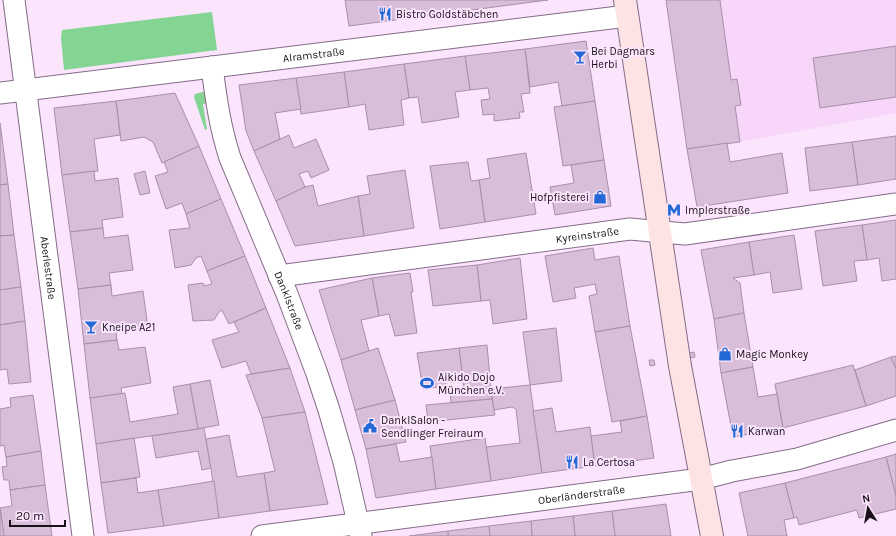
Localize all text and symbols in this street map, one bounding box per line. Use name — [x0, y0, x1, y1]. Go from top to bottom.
restaurant icon: Bistro Goldstäbchen — [377, 6, 393, 22]
place label: Bistro Goldstäbchen — [396, 8, 498, 21]
street label: Alramstraße — [282, 45, 346, 65]
place label: Bei Dagmars Herbi — [591, 45, 655, 71]
bar icon: Bei Dagmars Herbi — [572, 49, 588, 65]
shop icon: Hofpfisterei — [592, 189, 608, 205]
place label: Hofpfisterei — [530, 191, 589, 204]
metro station icon: Implerstraße — [666, 202, 682, 218]
place label: Implerstraße — [685, 204, 750, 217]
street label: Kyreinstraße — [555, 225, 620, 246]
street label: Aberlestraße — [37, 235, 59, 301]
street label: Danklstraße — [271, 269, 306, 332]
bar icon: Kneipe A21 — [83, 319, 99, 335]
place label: Kneipe A21 — [102, 321, 155, 334]
shop icon: Magic Monkey — [717, 346, 733, 362]
place label: Magic Monkey — [736, 348, 808, 361]
place label: Aikido Dojo München e.V. — [438, 371, 504, 397]
sports icon: Aikido Dojo München e.V. — [419, 375, 435, 391]
place label: DanklSalon - Sendlinger Freiraum — [381, 414, 484, 440]
public building icon: DanklSalon - Sendlinger Freiraum — [362, 418, 378, 434]
restaurant icon: Karwan — [729, 423, 745, 439]
place label: Karwan — [748, 425, 785, 438]
restaurant icon: La Certosa — [564, 454, 580, 470]
place label: La Certosa — [583, 456, 635, 469]
street label: Oberländerstraße — [537, 483, 626, 507]
north arrow — [848, 488, 888, 528]
text: N — [861, 492, 871, 506]
scale bar — [10, 502, 65, 528]
text: 20 m — [16, 509, 44, 523]

